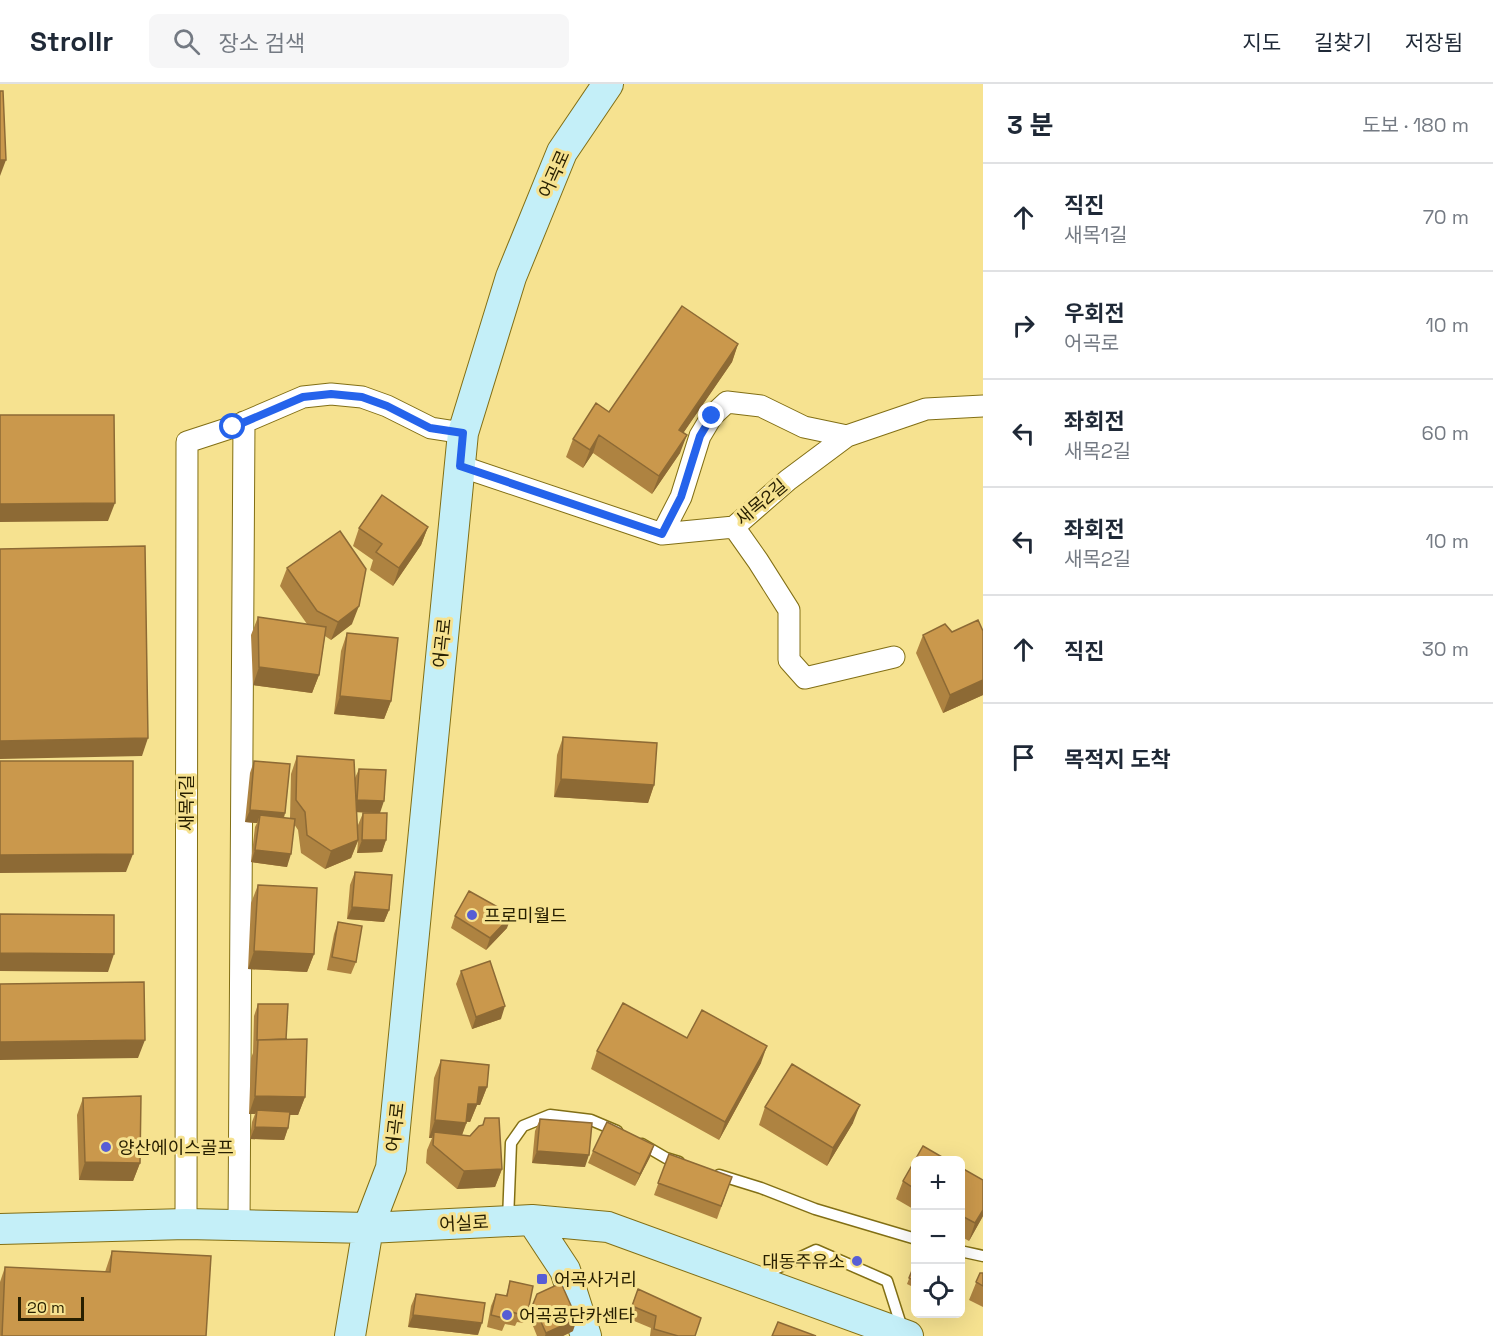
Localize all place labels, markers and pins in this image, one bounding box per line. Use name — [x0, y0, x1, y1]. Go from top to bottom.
place label: 프로미월드 — [484, 904, 567, 927]
marker: 프로미월드 — [465, 908, 479, 922]
place label: 양산에이스골프 — [118, 1136, 234, 1159]
marker: 양산에이스골프 — [99, 1140, 113, 1154]
place label: 대동주유소 — [762, 1250, 845, 1273]
marker: 대동주유소 — [850, 1254, 864, 1268]
place label: 어곡사거리 — [554, 1268, 637, 1291]
marker: 어곡사거리 — [535, 1272, 549, 1286]
place label: 어곡공단카센타 — [519, 1304, 635, 1327]
marker: 어곡공단카센타 — [500, 1308, 514, 1322]

